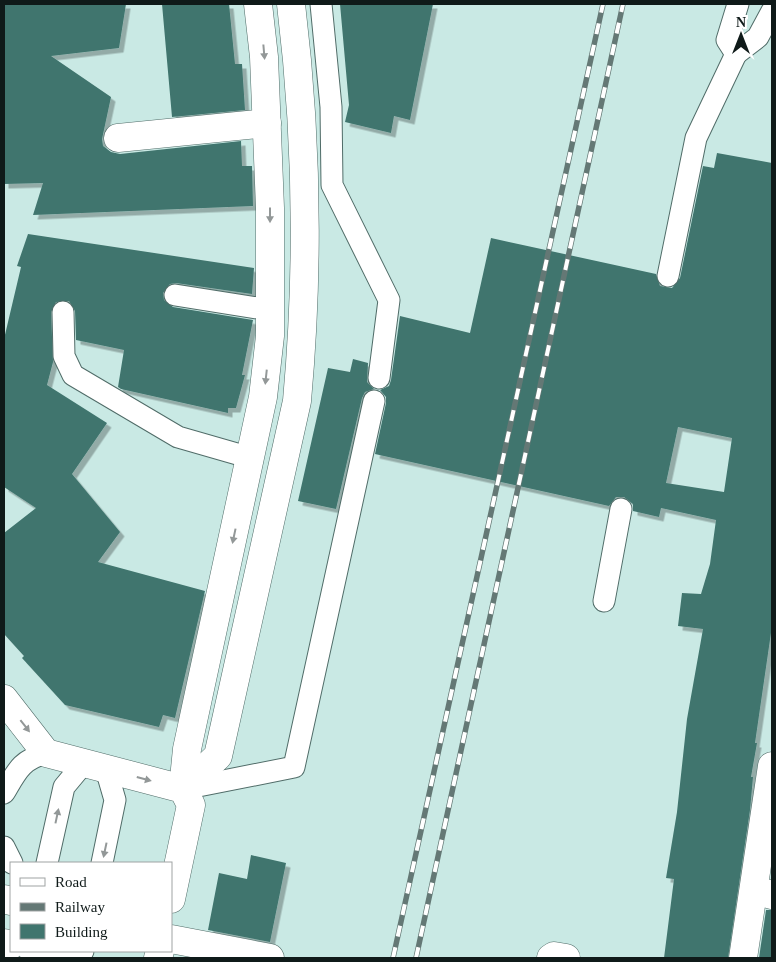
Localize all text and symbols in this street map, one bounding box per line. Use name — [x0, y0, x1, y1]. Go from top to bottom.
north arrow — [716, 10, 766, 60]
text: N — [736, 15, 746, 30]
one-way arrow — [260, 44, 268, 60]
one-way arrow — [266, 207, 274, 223]
one-way arrow — [261, 369, 269, 385]
one-way arrow — [230, 529, 238, 544]
one-way arrow — [20, 719, 30, 733]
one-way arrow — [137, 775, 152, 783]
one-way arrow — [53, 808, 61, 823]
one-way arrow — [100, 842, 108, 858]
legend — [10, 862, 172, 952]
text: Road — [55, 874, 87, 890]
text: Railway — [55, 899, 105, 915]
text: Building — [55, 924, 108, 940]

